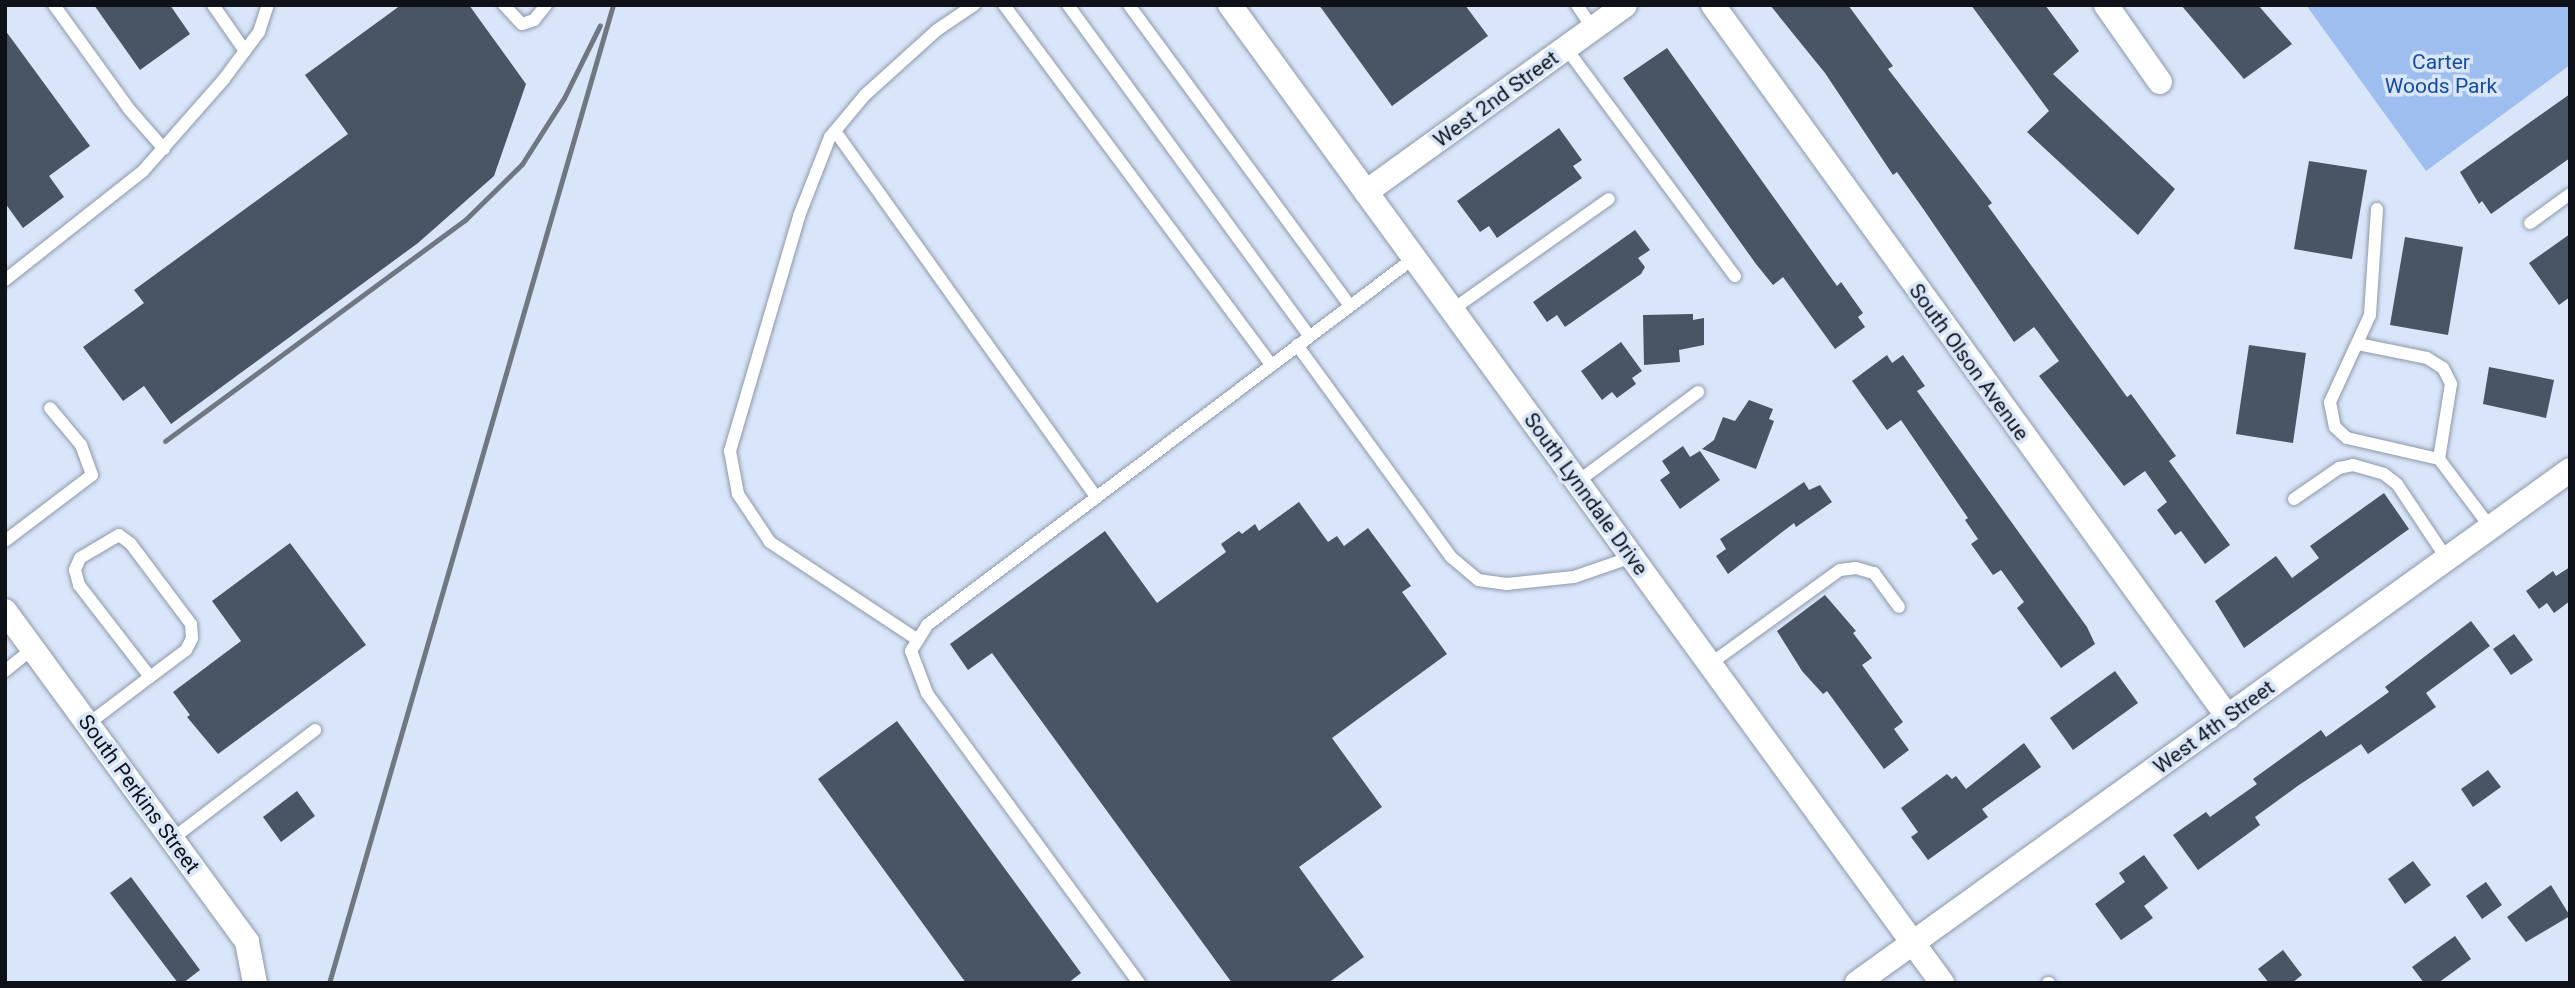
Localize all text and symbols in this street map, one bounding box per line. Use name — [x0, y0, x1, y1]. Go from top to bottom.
street label: West 2nd Street — [1429, 45, 1563, 153]
park label: Carter Woods Park — [2385, 49, 2497, 99]
street label: South Olson Avenue — [1904, 279, 2034, 445]
street label: South Lynndale Drive — [1519, 408, 1653, 580]
street label: West 4th Street — [2149, 675, 2279, 779]
street label: South Perkins Street — [73, 710, 205, 878]

